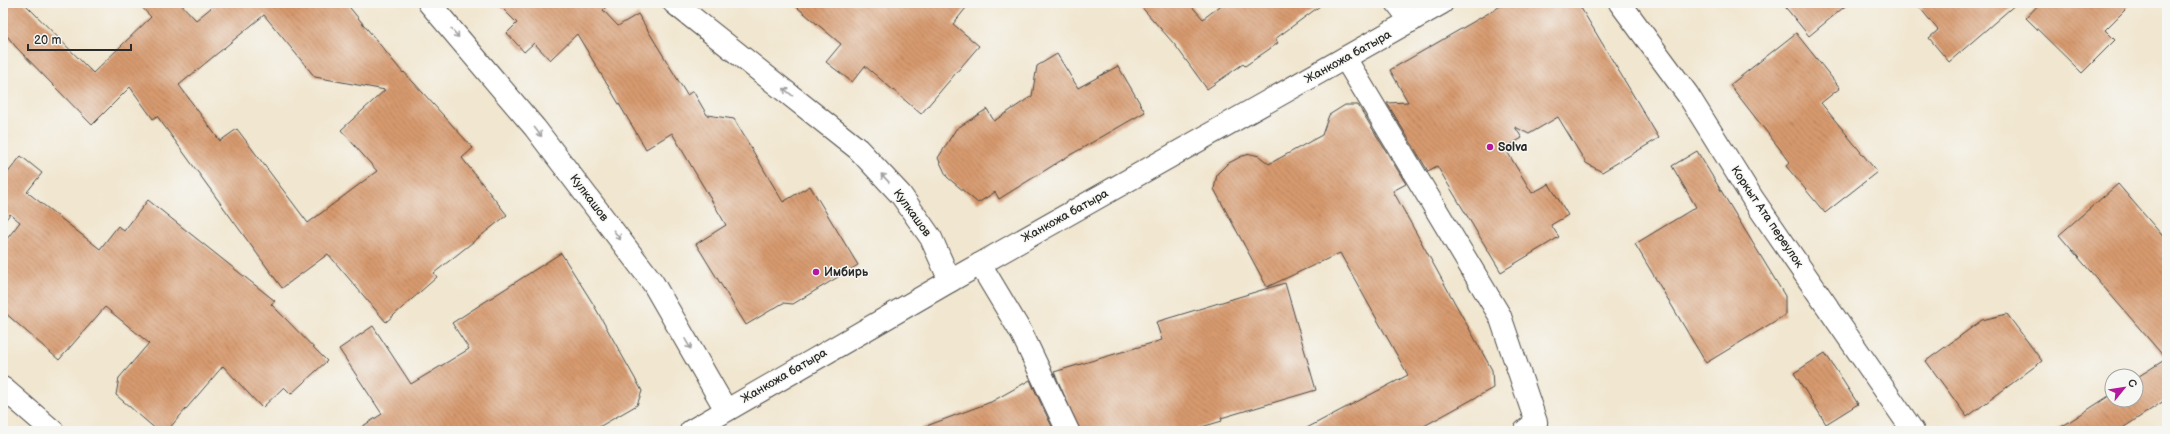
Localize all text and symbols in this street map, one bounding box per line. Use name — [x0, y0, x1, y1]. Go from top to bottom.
scale bar — [28, 26, 131, 52]
one-way arrow — [450, 27, 459, 38]
street label: Жанкожа батыра — [1302, 27, 1394, 87]
text: 20 m — [34, 33, 61, 48]
one-way arrow — [782, 88, 793, 97]
one-way arrow — [534, 127, 543, 138]
place label: Solva — [1498, 140, 1528, 155]
marker: Solva — [1485, 142, 1495, 152]
street label: Коркыт Ата переулок — [1727, 163, 1807, 271]
street label: Кулкашов — [566, 171, 612, 225]
one-way arrow — [881, 172, 890, 183]
street label: Кулкашов — [890, 186, 935, 240]
street label: Жанкожа батыра — [1019, 186, 1111, 246]
one-way arrow — [613, 230, 622, 241]
place label: Имбирь — [824, 265, 869, 280]
marker: Имбирь — [811, 267, 821, 277]
one-way arrow — [685, 338, 693, 350]
street label: Жанкожа батыра — [738, 345, 830, 407]
north arrow — [2104, 368, 2144, 408]
text: С — [2125, 377, 2140, 390]

